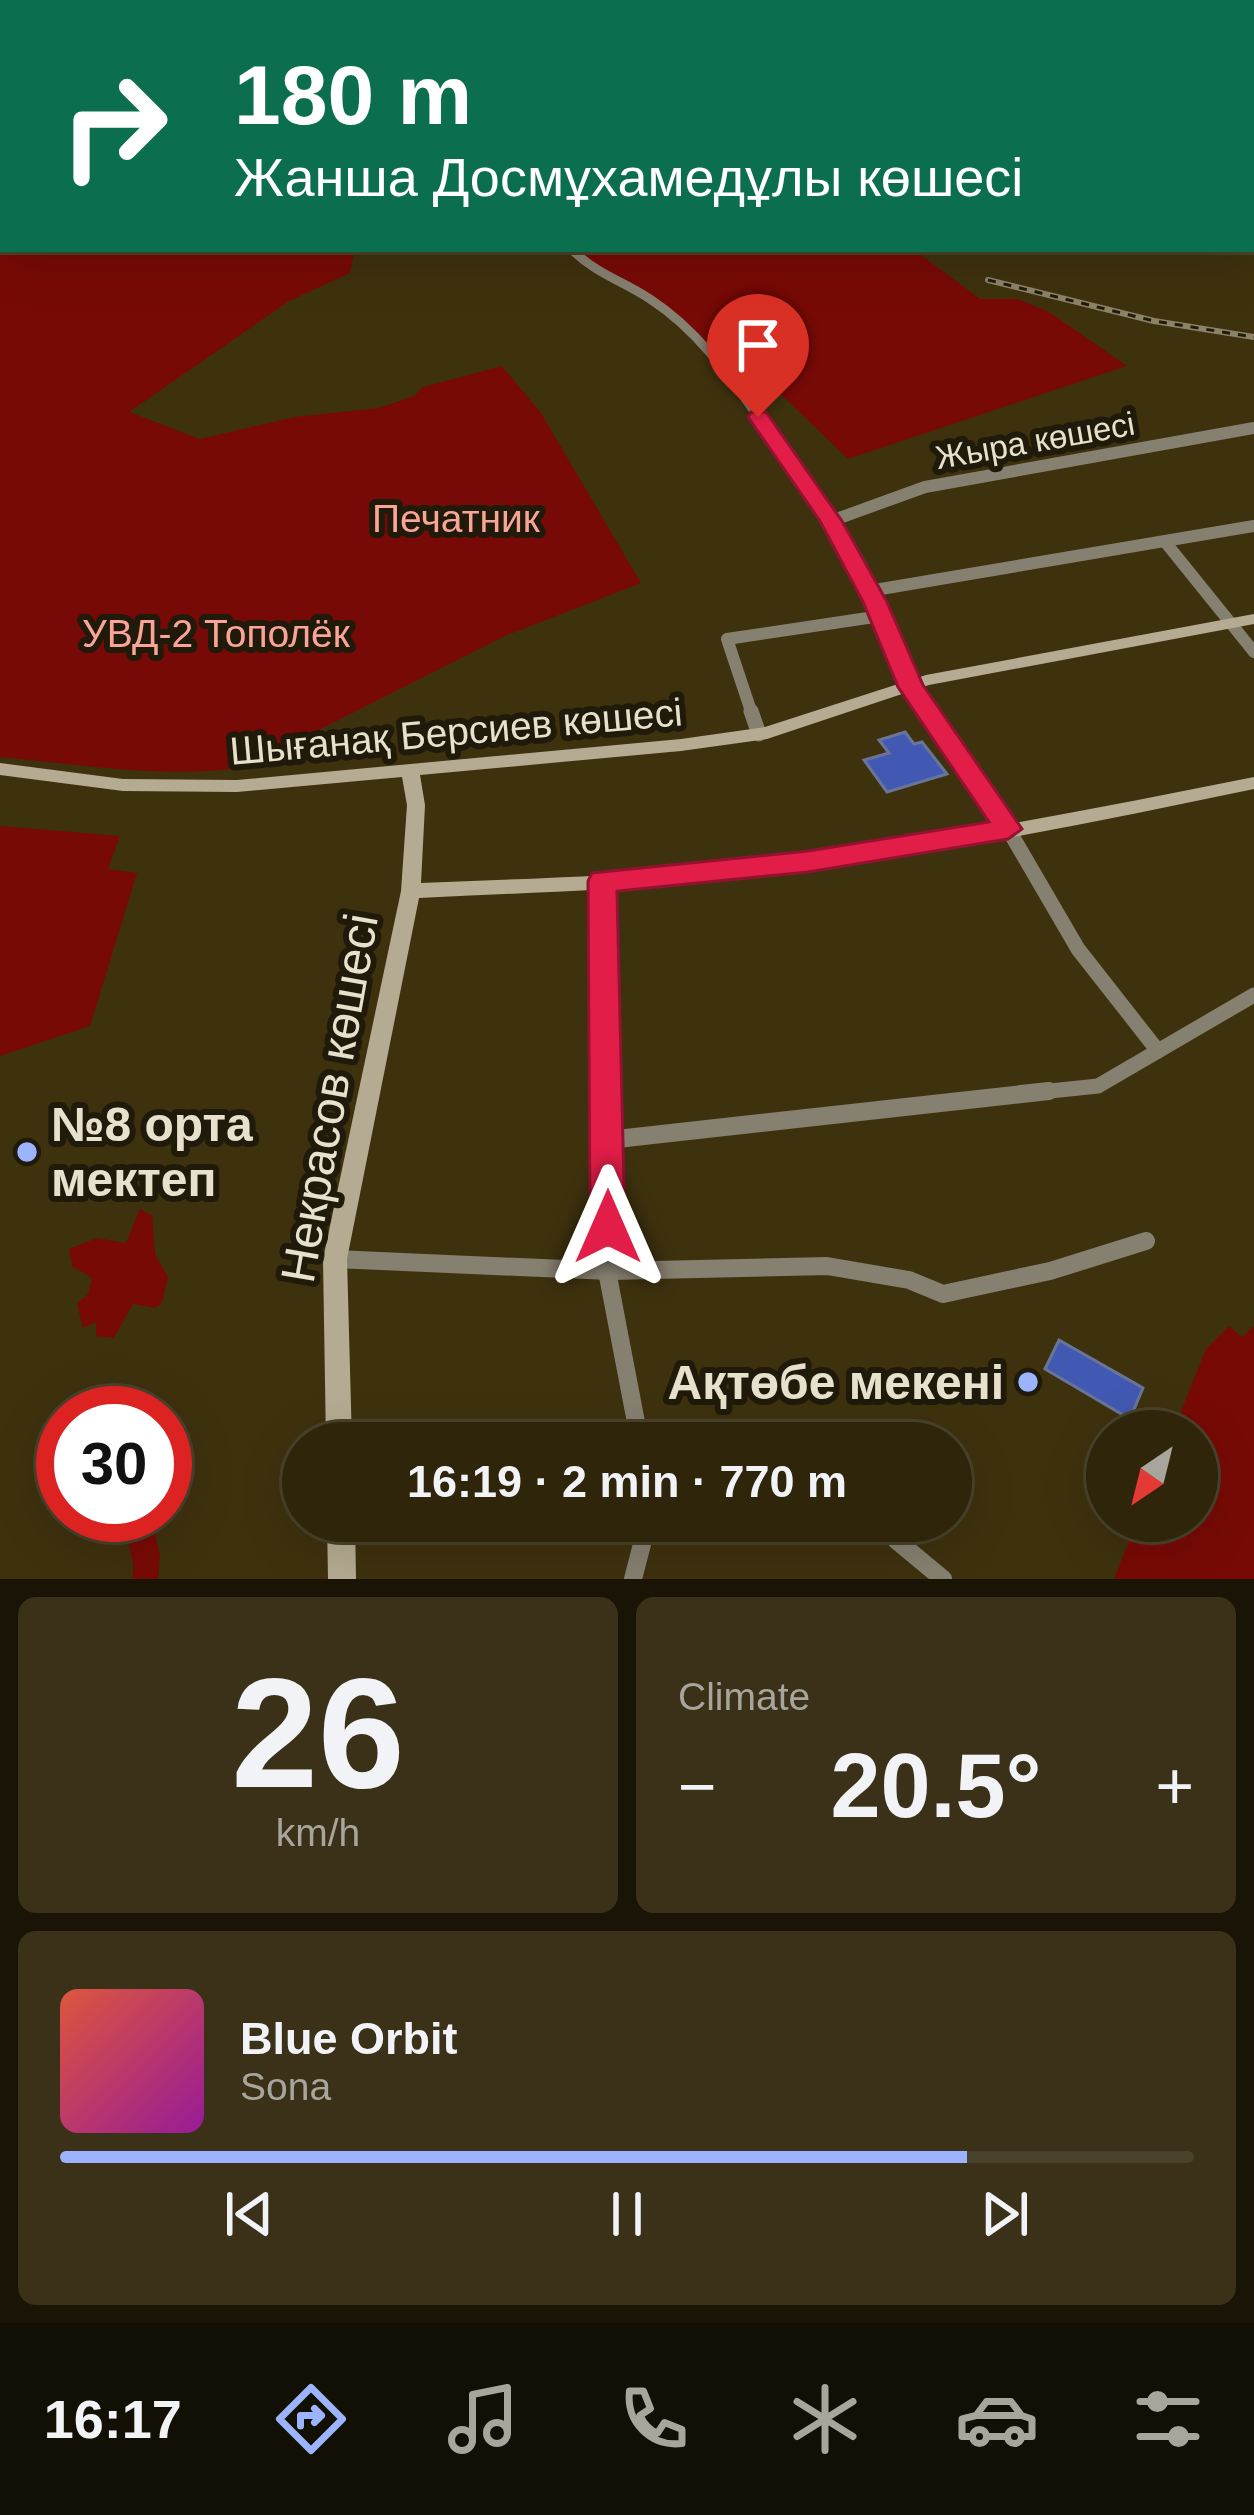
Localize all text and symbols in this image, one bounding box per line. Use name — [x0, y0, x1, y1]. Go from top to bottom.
icon: right — [36, 48, 192, 204]
text: 180 m — [234, 48, 472, 142]
text: Жанша Досмұхамедұлы көшесі — [234, 147, 1023, 207]
pin — [707, 294, 809, 417]
icon: arrive — [725, 312, 791, 378]
street label: Жыра көшесі — [933, 405, 1138, 476]
park label: Печатник — [372, 497, 541, 540]
park label: УВД-2 Тополёк — [82, 612, 351, 655]
street label: Шығанақ Берсиев көшесі — [228, 690, 684, 773]
street label: Некрасов көшесі — [271, 910, 388, 1287]
place label: №8 орта мектеп — [51, 1098, 253, 1206]
marker: №8 орта мектеп — [14, 1139, 40, 1165]
position arrow — [545, 1164, 671, 1290]
place label: Ақтөбе мекені — [668, 1356, 1004, 1409]
marker: Ақтөбе мекені — [1015, 1369, 1041, 1395]
speed limit sign: 30 — [36, 1386, 192, 1542]
north arrow — [1086, 1410, 1218, 1542]
map controls — [1086, 1410, 1218, 1542]
text: 16:19 · 2 min · 770 m — [407, 1456, 847, 1507]
text: 26 — [231, 1646, 405, 1820]
text: Climate — [678, 1675, 810, 1718]
text: 20.5° — [830, 1736, 1042, 1836]
text: − — [678, 1749, 717, 1823]
text: + — [1155, 1749, 1194, 1823]
text: km/h — [276, 1811, 360, 1854]
text: Blue Orbit — [240, 2013, 458, 2064]
text: Sona — [240, 2065, 331, 2108]
icon: previous — [216, 2181, 282, 2247]
icon: pause — [594, 2181, 660, 2247]
icon: next — [972, 2181, 1038, 2247]
icon: directions — [269, 2377, 353, 2461]
icon: music — [441, 2377, 525, 2461]
icon: phone — [612, 2377, 696, 2461]
icon: climate — [783, 2377, 867, 2461]
icon: car — [955, 2377, 1039, 2461]
icon: filters — [1126, 2377, 1210, 2461]
text: 16:17 — [44, 2389, 182, 2449]

